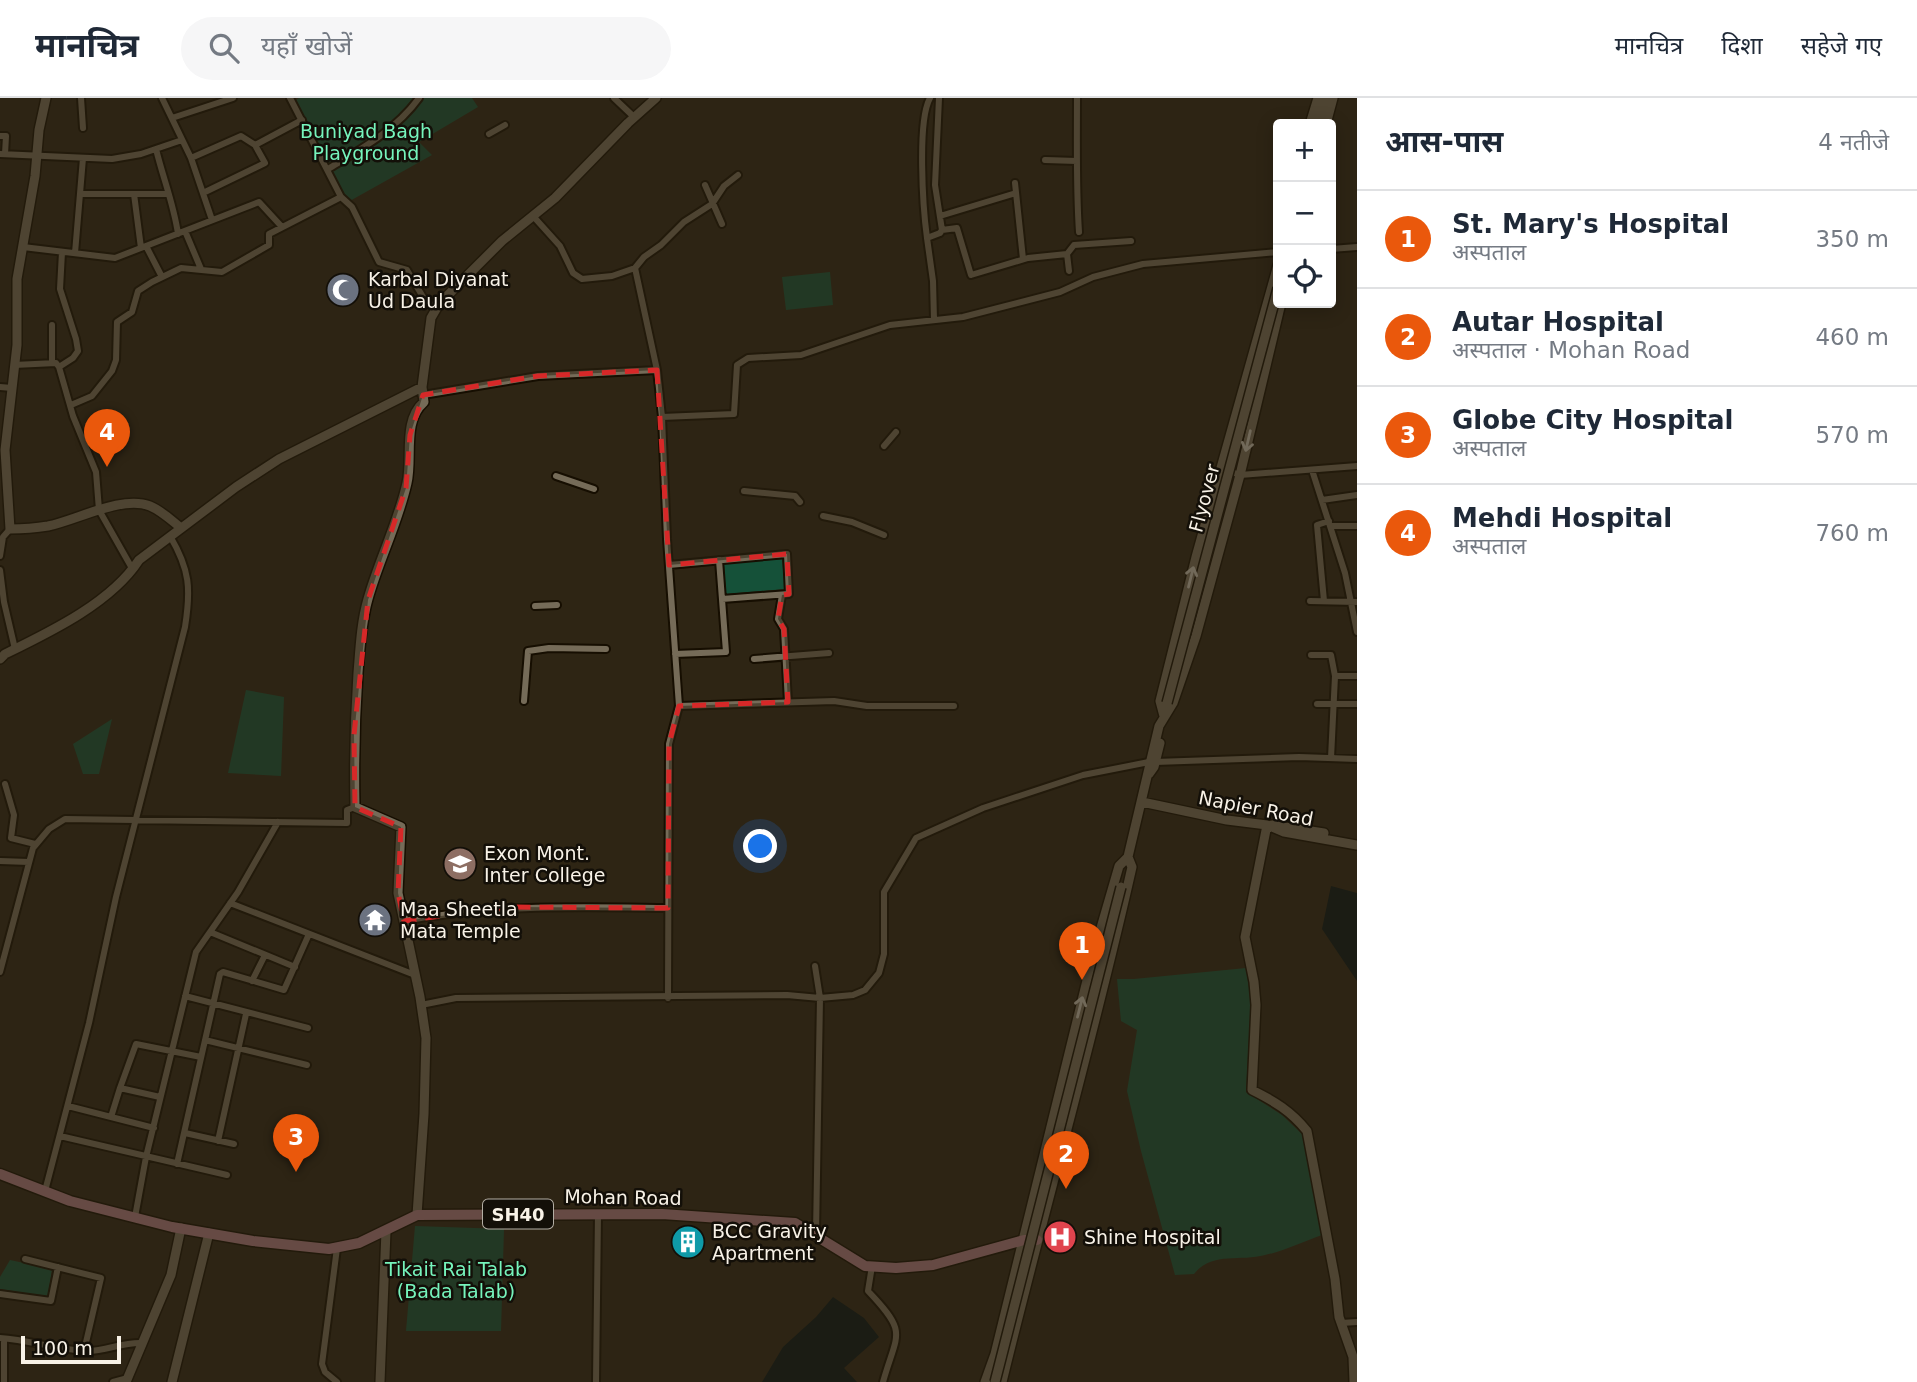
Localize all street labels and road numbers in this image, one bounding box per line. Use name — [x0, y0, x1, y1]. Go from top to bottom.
street label: Flyover — [1184, 461, 1224, 535]
street label: Napier Road — [1197, 786, 1315, 830]
street label: Mohan Road — [564, 1185, 682, 1209]
road number: SH40 — [483, 1199, 553, 1228]

